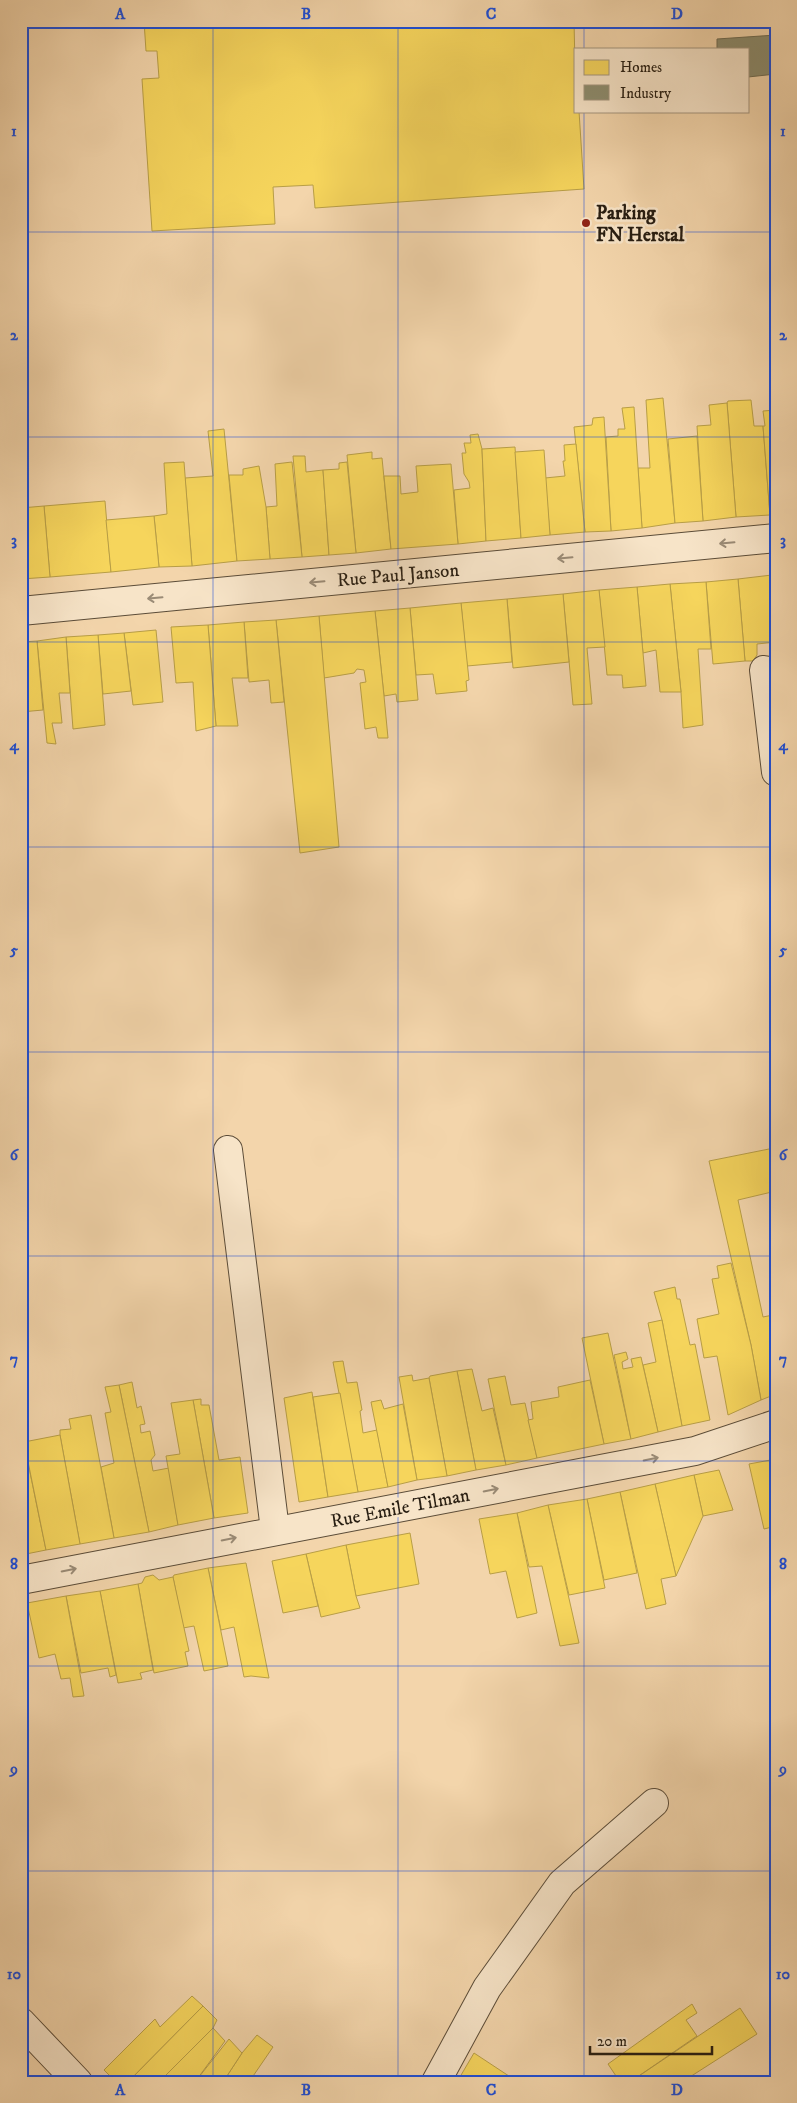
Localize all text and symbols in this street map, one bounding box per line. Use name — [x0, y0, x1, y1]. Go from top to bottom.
text: A — [114, 4, 126, 24]
text: B — [301, 4, 311, 24]
text: C — [486, 4, 496, 24]
text: D — [671, 4, 683, 24]
legend — [574, 48, 750, 112]
text: Homes — [620, 58, 662, 77]
text: Industry — [620, 84, 672, 103]
text: 1 — [11, 121, 17, 141]
text: 1 — [780, 121, 786, 141]
place label: Parking FN Herstal — [596, 202, 684, 247]
marker: Parking FN Herstal — [580, 217, 592, 229]
text: 2 — [10, 325, 19, 345]
text: 2 — [779, 325, 788, 345]
text: 3 — [11, 530, 17, 550]
text: 3 — [780, 530, 786, 550]
one-way arrow — [720, 538, 736, 548]
one-way arrow — [558, 554, 574, 563]
street label: Rue Paul Janson — [336, 559, 460, 592]
one-way arrow — [309, 577, 325, 587]
one-way arrow — [147, 593, 163, 603]
text: 4 — [8, 735, 19, 755]
text: 4 — [777, 735, 788, 755]
text: 5 — [9, 940, 18, 960]
text: 5 — [778, 940, 787, 960]
text: 6 — [10, 1145, 20, 1165]
text: 6 — [779, 1145, 789, 1165]
text: 7 — [10, 1349, 18, 1369]
text: 7 — [779, 1349, 787, 1369]
one-way arrow — [643, 1454, 659, 1464]
street label: Rue Emile Tilman — [329, 1484, 472, 1533]
one-way arrow — [483, 1484, 499, 1494]
one-way arrow — [220, 1534, 236, 1544]
text: 8 — [10, 1554, 18, 1574]
text: 8 — [779, 1554, 787, 1574]
one-way arrow — [61, 1565, 77, 1575]
text: 9 — [9, 1759, 18, 1779]
text: 9 — [778, 1759, 787, 1779]
text: 10 — [7, 1964, 22, 1984]
text: 10 — [776, 1964, 791, 1984]
scale bar — [590, 2023, 712, 2055]
text: 20 m — [597, 2032, 627, 2051]
text: A — [114, 2080, 126, 2100]
text: B — [301, 2080, 311, 2100]
text: C — [486, 2080, 496, 2100]
text: D — [671, 2080, 683, 2100]

